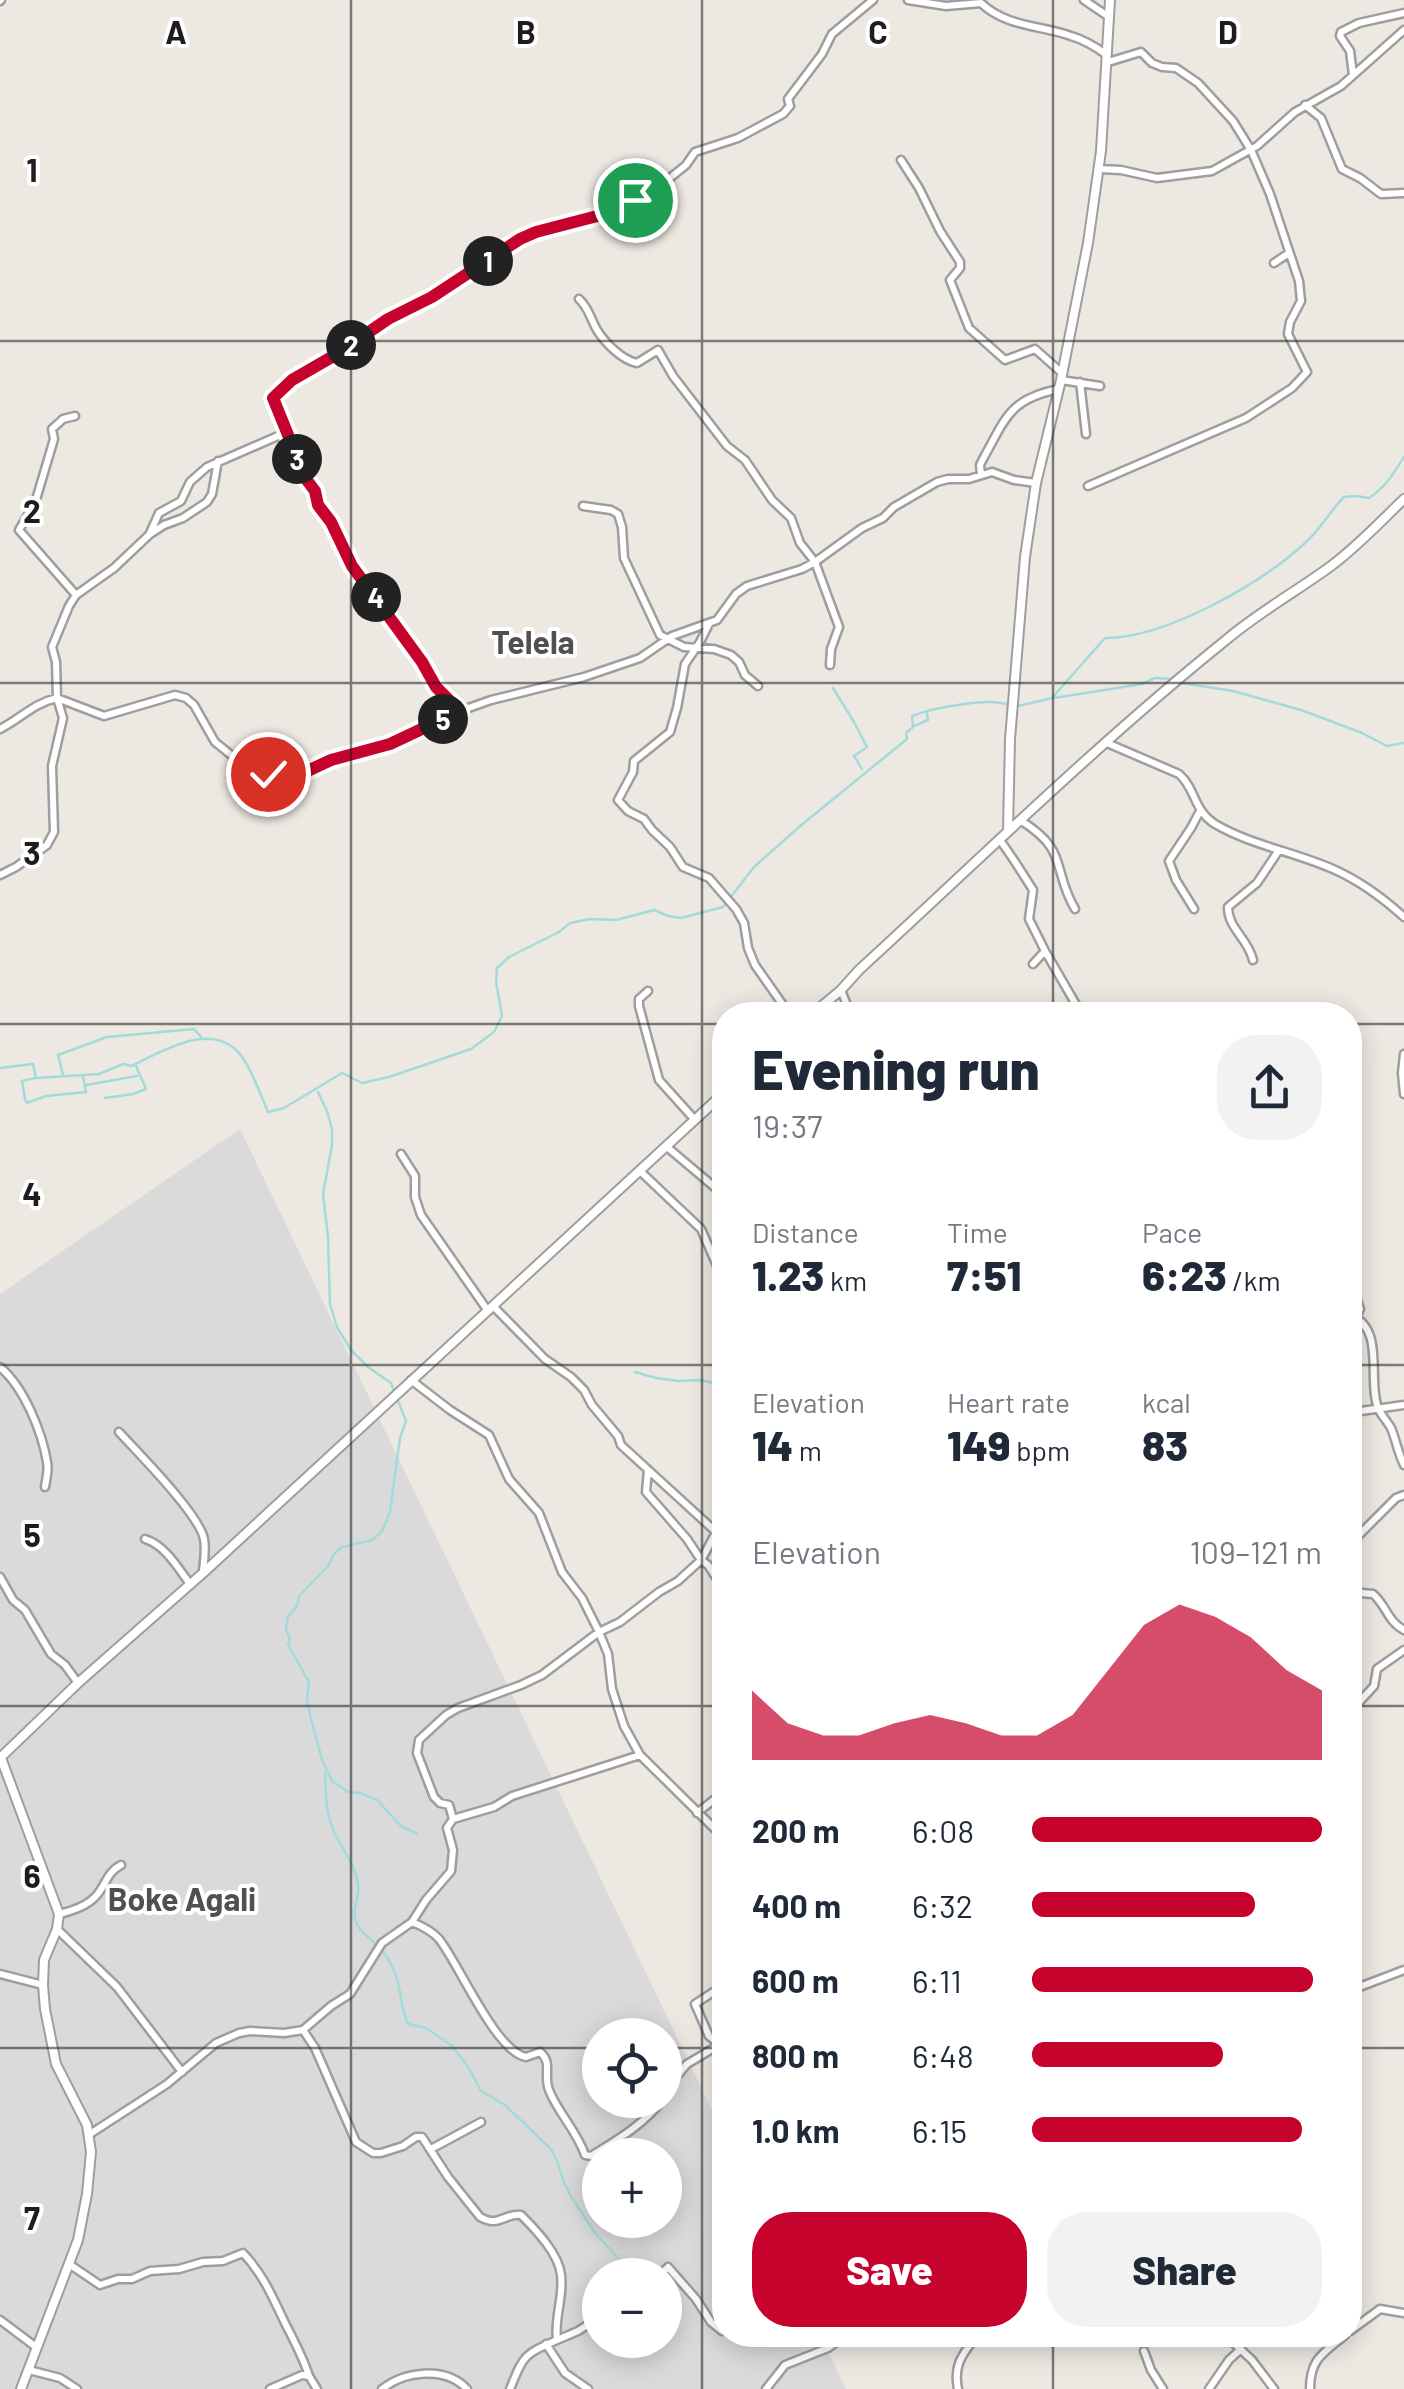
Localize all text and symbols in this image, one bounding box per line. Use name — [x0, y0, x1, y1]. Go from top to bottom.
text: A — [165, 12, 187, 50]
text: B — [516, 12, 536, 50]
text: C — [868, 12, 888, 50]
text: D — [1218, 12, 1238, 50]
text: 1 — [26, 150, 38, 188]
pin — [593, 158, 678, 243]
icon: arrive — [608, 173, 663, 228]
pin: 1 — [463, 236, 513, 286]
text: 1 — [483, 244, 493, 278]
pin: 2 — [326, 320, 376, 370]
text: 2 — [343, 328, 359, 362]
pin: 3 — [272, 434, 322, 484]
text: 3 — [289, 442, 305, 476]
text: 2 — [23, 491, 41, 529]
pin: 4 — [351, 572, 401, 622]
text: 4 — [368, 580, 384, 614]
district label: Telela — [491, 622, 575, 660]
pin: 5 — [418, 694, 468, 744]
text: 5 — [435, 702, 451, 736]
pin — [226, 732, 311, 817]
icon: check — [241, 747, 296, 802]
text: 3 — [23, 833, 41, 871]
text: Evening run — [752, 1035, 1040, 1101]
button: share — [1217, 1035, 1322, 1140]
text: 19:37 — [752, 1106, 822, 1144]
text: 4 — [22, 1174, 42, 1212]
text: Distance — [752, 1215, 859, 1249]
text: Time — [947, 1215, 1008, 1249]
text: Pace — [1142, 1215, 1202, 1249]
text: 1.23 — [752, 1249, 824, 1299]
text: 7:51 — [947, 1249, 1022, 1299]
text: 6:23 — [1142, 1249, 1227, 1299]
text: km — [824, 1263, 867, 1297]
text: /km — [1227, 1263, 1281, 1297]
text: Elevation — [752, 1385, 865, 1419]
text: Heart rate — [947, 1385, 1070, 1419]
text: kcal — [1142, 1385, 1191, 1419]
text: 14 — [752, 1419, 793, 1469]
text: 149 — [947, 1419, 1011, 1469]
text: 83 — [1142, 1419, 1188, 1469]
text: m — [793, 1433, 822, 1467]
text: bpm — [1011, 1433, 1070, 1467]
text: 5 — [23, 1515, 41, 1553]
text: Elevation — [752, 1532, 881, 1570]
text: 109–121 m — [1190, 1532, 1322, 1570]
text: 200 m — [752, 1811, 840, 1849]
text: 6:08 — [912, 1811, 974, 1849]
text: 6 — [23, 1856, 41, 1894]
district label: Boke Agali — [108, 1879, 256, 1917]
text: 400 m — [752, 1886, 841, 1924]
text: 6:32 — [912, 1886, 973, 1924]
text: 600 m — [752, 1961, 839, 1999]
text: 6:11 — [912, 1961, 962, 1999]
map controls — [582, 2018, 682, 2358]
button: locate — [582, 2018, 682, 2118]
text: 800 m — [752, 2036, 839, 2074]
text: 6:48 — [912, 2036, 974, 2074]
text: 1.0 km — [752, 2111, 840, 2149]
text: 6:15 — [912, 2111, 967, 2149]
button: + — [582, 2138, 682, 2238]
text: 7 — [24, 2198, 40, 2236]
button: Save — [752, 2212, 1027, 2327]
button: Share — [1047, 2212, 1322, 2327]
button: − — [582, 2258, 682, 2358]

